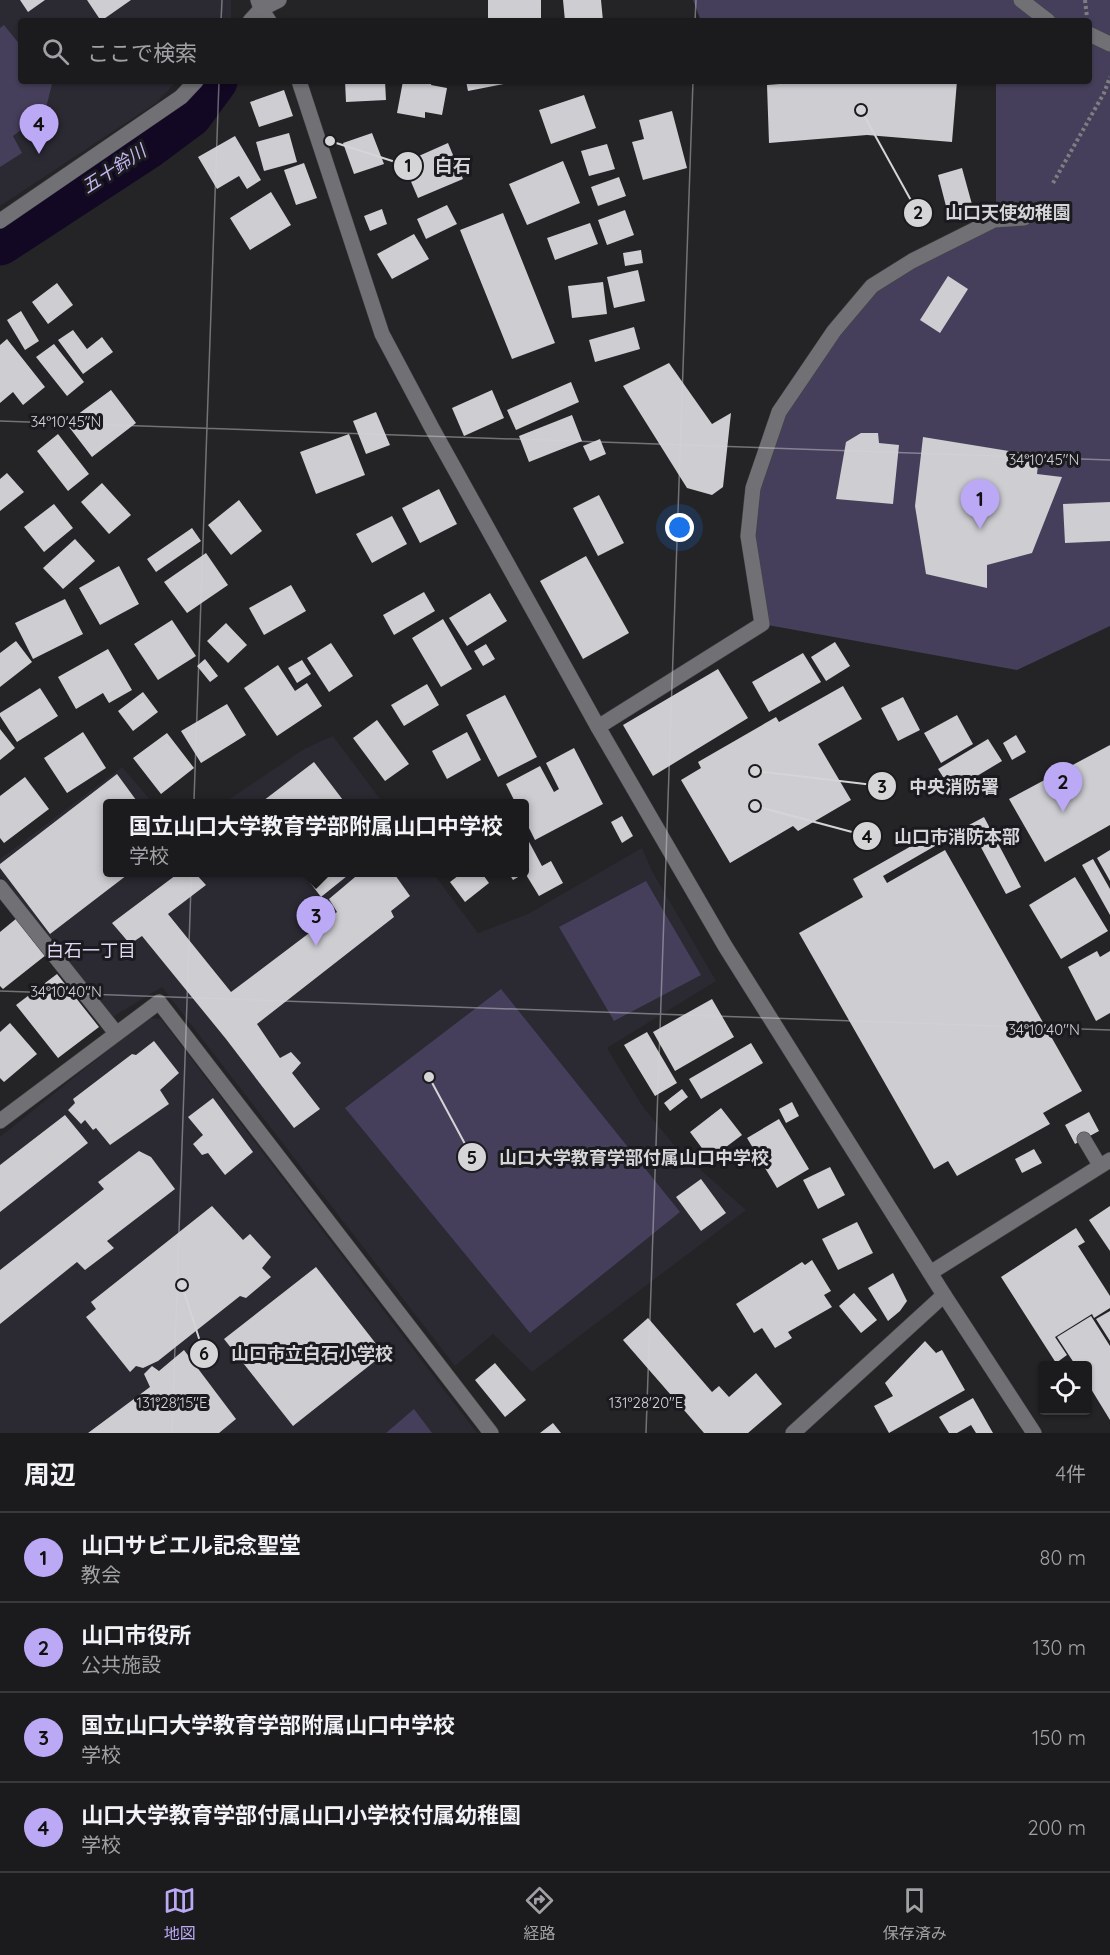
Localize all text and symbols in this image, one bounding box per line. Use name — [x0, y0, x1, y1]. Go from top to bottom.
search box — [18, 18, 1092, 84]
icon: search — [39, 35, 72, 68]
text: ここで検索 — [87, 39, 197, 67]
pin: 4 — [20, 104, 58, 154]
water label: 五十鈴川 — [77, 138, 152, 198]
callout: 白石 — [393, 148, 483, 184]
text: 1 — [404, 154, 412, 177]
text: 白石 — [435, 154, 471, 177]
callout: 山口天使幼稚園 — [903, 195, 1083, 231]
text: 2 — [913, 201, 923, 224]
text: 山口天使幼稚園 — [945, 201, 1071, 224]
text: 34°10'45"N — [31, 412, 101, 431]
text: 34°10'45"N — [1009, 450, 1079, 469]
pin: 1 — [960, 480, 1000, 529]
your location — [665, 513, 694, 542]
pin: 2 — [1044, 762, 1082, 812]
callout: 中央消防署 — [867, 768, 1011, 804]
text: 3 — [877, 775, 887, 798]
text: 中央消防署 — [909, 775, 999, 798]
popup — [103, 799, 529, 877]
text: 国立山口大学教育学部附属山口中学校 — [129, 812, 503, 840]
callout: 山口市消防本部 — [852, 818, 1032, 854]
text: 4 — [862, 825, 873, 848]
text: 山口市消防本部 — [894, 825, 1020, 848]
text: 学校 — [129, 843, 169, 868]
pin: 3 — [296, 896, 336, 946]
district label: 白石一丁目 — [46, 939, 136, 962]
text: 34°10'40"N — [30, 982, 102, 1001]
text: 34°10'40"N — [1008, 1020, 1080, 1039]
callout: 山口大学教育学部付属山口中学校 — [457, 1139, 781, 1175]
text: 5 — [467, 1146, 477, 1169]
text: 山口大学教育学部付属山口中学校 — [499, 1146, 769, 1169]
callout: 山口市立白石小学校 — [189, 1336, 405, 1372]
text: 6 — [199, 1342, 209, 1365]
text: 山口市立白石小学校 — [231, 1342, 393, 1365]
map controls — [1038, 1361, 1092, 1415]
button: locate — [1038, 1361, 1092, 1415]
text: 131°28'15"E — [136, 1393, 208, 1412]
text: 131°28'20"E — [609, 1393, 683, 1412]
text: 周辺 — [24, 1458, 76, 1491]
text: 4件 — [1055, 1461, 1086, 1486]
text: 山口サビエル記念聖堂 — [81, 1531, 301, 1559]
text: 1 — [40, 1545, 47, 1570]
text: 80 m — [1040, 1545, 1086, 1570]
text: 教会 — [81, 1562, 121, 1587]
text: 山口市役所 — [81, 1621, 191, 1649]
text: 2 — [38, 1635, 49, 1660]
text: 130 m — [1033, 1635, 1086, 1660]
text: 公共施設 — [81, 1652, 161, 1677]
text: 国立山口大学教育学部附属山口中学校 — [81, 1711, 455, 1739]
text: 3 — [38, 1725, 49, 1750]
text: 150 m — [1032, 1725, 1086, 1750]
text: 学校 — [81, 1742, 121, 1767]
text: 山口大学教育学部付属山口小学校付属幼稚園 — [81, 1801, 521, 1829]
text: 4 — [38, 1815, 49, 1840]
text: 200 m — [1027, 1815, 1086, 1840]
text: 学校 — [81, 1832, 121, 1857]
tab: 地図 — [163, 1884, 196, 1944]
tab: 経路 — [523, 1884, 556, 1944]
tab: 保存済み — [883, 1884, 947, 1944]

